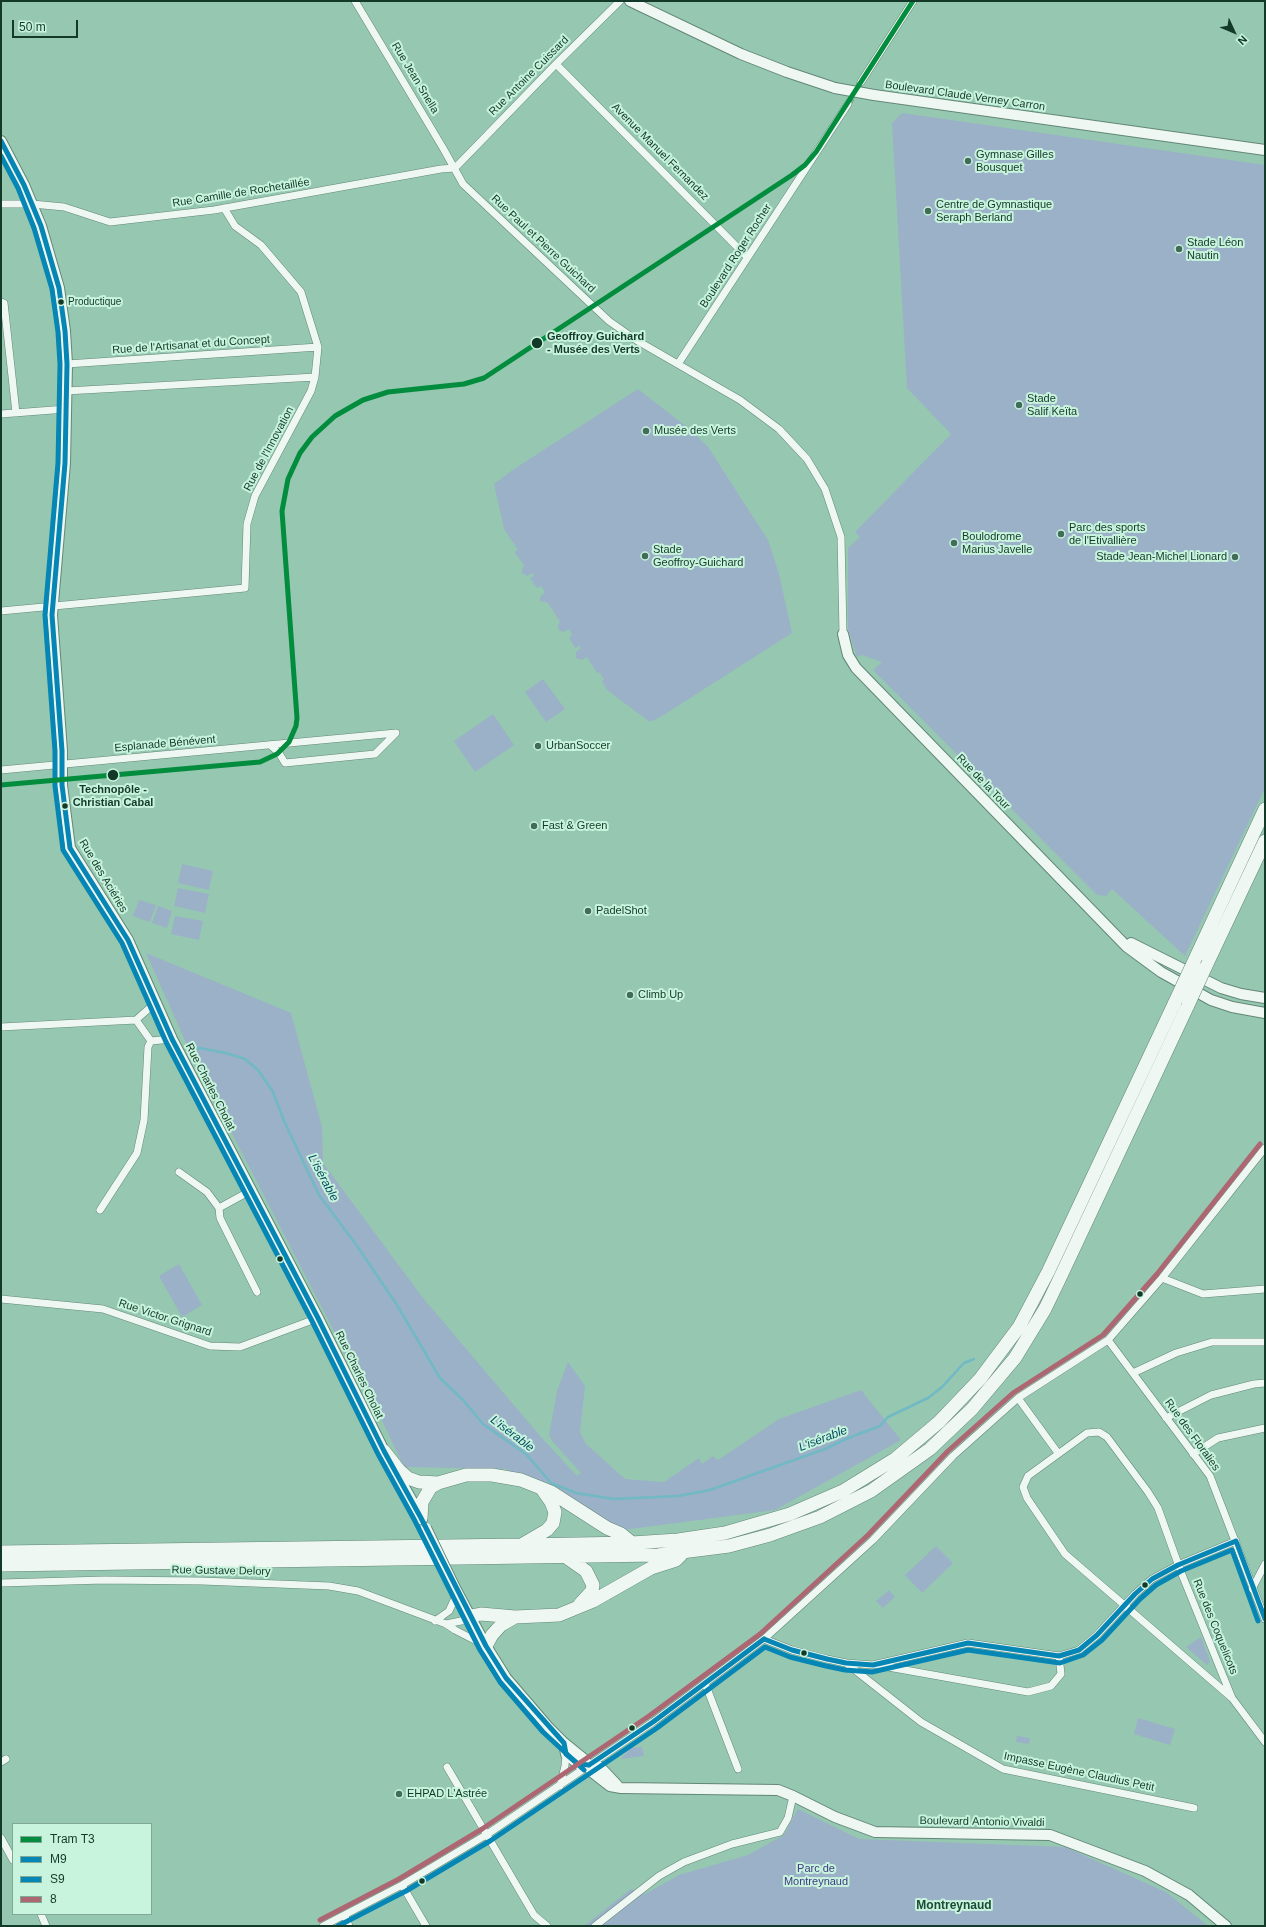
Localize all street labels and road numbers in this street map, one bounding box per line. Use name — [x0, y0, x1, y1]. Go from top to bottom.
street label: Rue Antoine Cuissard — [487, 34, 571, 118]
street label: Rue Jean Snella — [389, 40, 441, 116]
street label: Boulevard Claude Verney Carron — [884, 78, 1046, 114]
street label: Avenue Manuel Fernandez — [609, 101, 711, 203]
street label: Rue Camille de Rochetaillée — [171, 176, 311, 210]
street label: Rue Paul et Pierre Guichard — [488, 192, 598, 296]
street label: Boulevard Roger Rocher — [697, 202, 775, 310]
street label: Rue de l'Artisanat et du Concept — [112, 333, 270, 357]
street label: Rue de l'Innovation — [241, 404, 297, 494]
street label: Esplanade Bénévent — [114, 733, 216, 755]
street label: Rue de la Tour — [953, 752, 1013, 812]
street label: Rue des Aciéries — [76, 837, 130, 915]
street label: Rue Charles Cholat — [182, 1041, 238, 1133]
street label: Rue Victor Grignard — [117, 1297, 213, 1339]
street label: Rue Charles Cholat — [332, 1329, 386, 1421]
street label: Rue des Floralies — [1162, 1396, 1222, 1474]
street label: Rue Gustave Delory — [171, 1564, 271, 1578]
street label: Rue des Coquelicots — [1190, 1577, 1240, 1677]
street label: Impasse Eugène Claudius Petit — [1003, 1750, 1155, 1794]
street label: Boulevard Antonio Vivaldi — [919, 1814, 1045, 1830]

